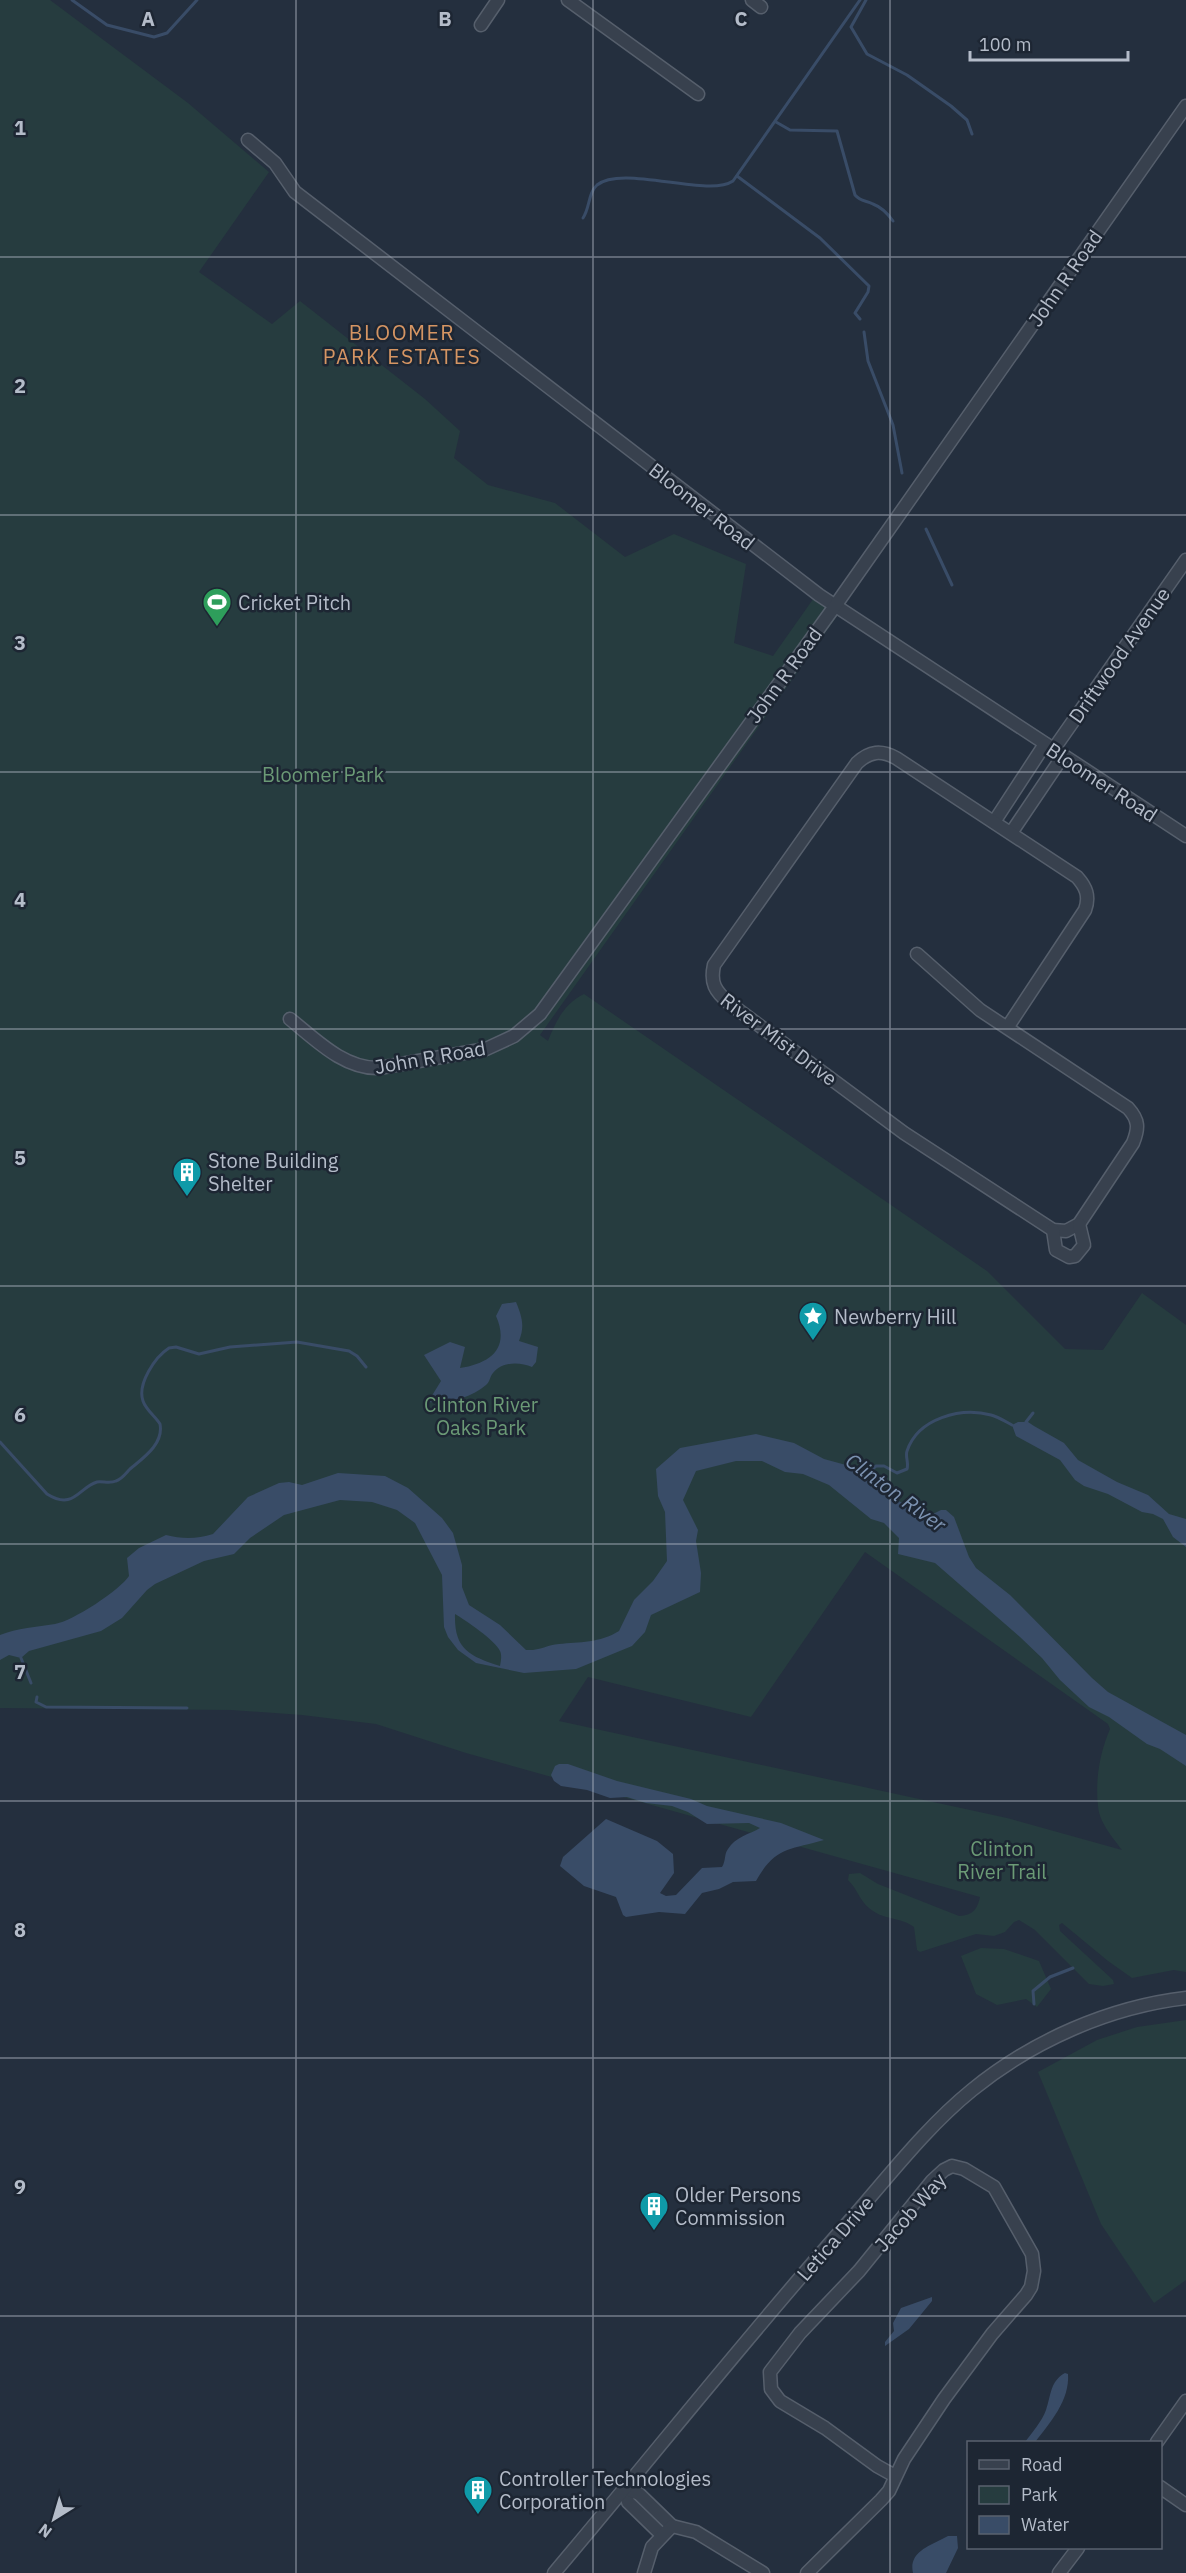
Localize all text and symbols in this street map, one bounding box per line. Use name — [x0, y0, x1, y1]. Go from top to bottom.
text: A — [141, 5, 155, 32]
text: B — [438, 5, 452, 32]
text: C — [734, 5, 748, 32]
scale bar — [970, 24, 1128, 62]
text: 100 m — [979, 33, 1031, 56]
text: 1 — [14, 114, 26, 141]
street label: John R Road — [1022, 224, 1108, 332]
district label: BLOOMER PARK ESTATES — [323, 318, 481, 370]
text: 2 — [14, 372, 26, 399]
street label: Bloomer Road — [643, 456, 761, 556]
street label: Driftwood Avenue — [1062, 582, 1176, 728]
sports icon: Cricket Pitch — [201, 586, 233, 628]
place label: Cricket Pitch — [238, 589, 351, 616]
street label: John R Road — [740, 622, 828, 728]
text: 3 — [14, 629, 26, 656]
street label: Bloomer Road — [1041, 736, 1163, 828]
park label: Bloomer Park — [262, 761, 384, 788]
text: 4 — [14, 886, 26, 913]
street label: River Mist Drive — [715, 986, 843, 1092]
street label: John R Road — [372, 1034, 488, 1080]
text: 5 — [14, 1144, 26, 1171]
place label: Stone Building Shelter — [208, 1147, 339, 1197]
building icon: Stone Building Shelter — [171, 1156, 203, 1198]
place icon: Newberry Hill — [797, 1300, 829, 1342]
place label: Newberry Hill — [834, 1303, 956, 1330]
park label: Clinton River Oaks Park — [424, 1391, 538, 1441]
text: 6 — [14, 1401, 26, 1428]
water label: Clinton River — [840, 1446, 953, 1539]
text: 7 — [14, 1658, 26, 1685]
park label: Clinton River Trail — [957, 1835, 1047, 1885]
text: 8 — [14, 1916, 26, 1943]
street label: Jacob Way — [868, 2167, 952, 2257]
text: 9 — [14, 2173, 26, 2200]
place label: Older Persons Commission — [675, 2181, 801, 2231]
building icon: Older Persons Commission — [638, 2190, 670, 2232]
street label: Letica Drive — [790, 2190, 880, 2286]
legend — [967, 2441, 1162, 2549]
text: Road — [1021, 2453, 1062, 2476]
place label: Controller Technologies Corporation — [499, 2465, 711, 2515]
building icon: Controller Technologies Corporation — [462, 2474, 494, 2516]
text: Park — [1021, 2483, 1058, 2506]
north arrow — [24, 2489, 84, 2549]
text: Water — [1021, 2513, 1070, 2536]
text: N — [34, 2520, 56, 2542]

